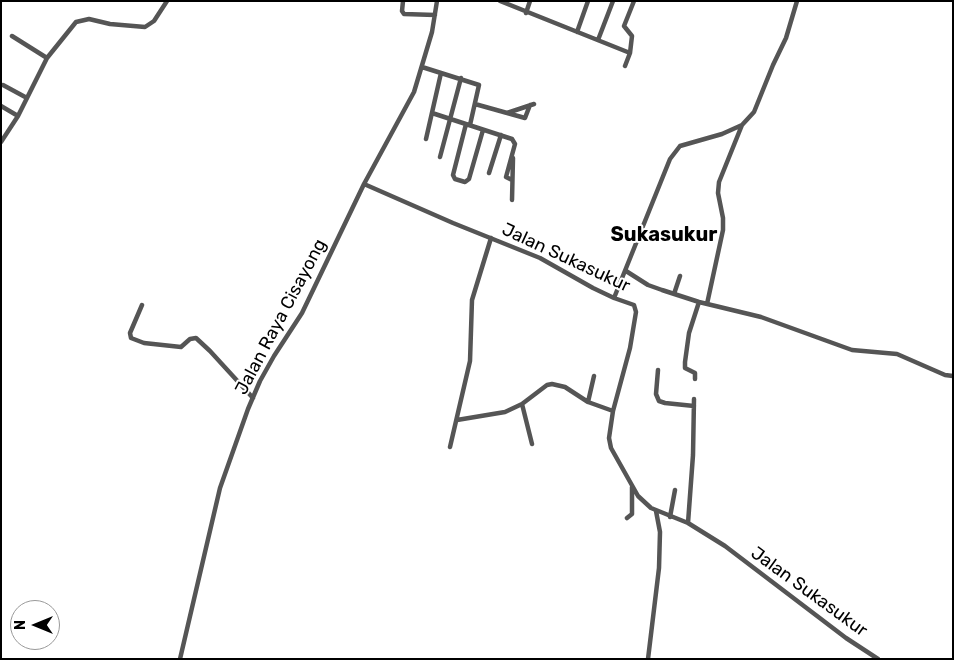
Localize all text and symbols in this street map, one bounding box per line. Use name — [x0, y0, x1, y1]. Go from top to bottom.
street label: Jalan Sukasukur — [498, 219, 634, 297]
district label: Sukasukur — [611, 223, 717, 247]
street label: Jalan Raya Cisayong — [231, 235, 331, 399]
street label: Jalan Sukasukur — [746, 542, 872, 642]
north arrow — [10, 600, 60, 650]
text: N — [12, 620, 29, 630]

